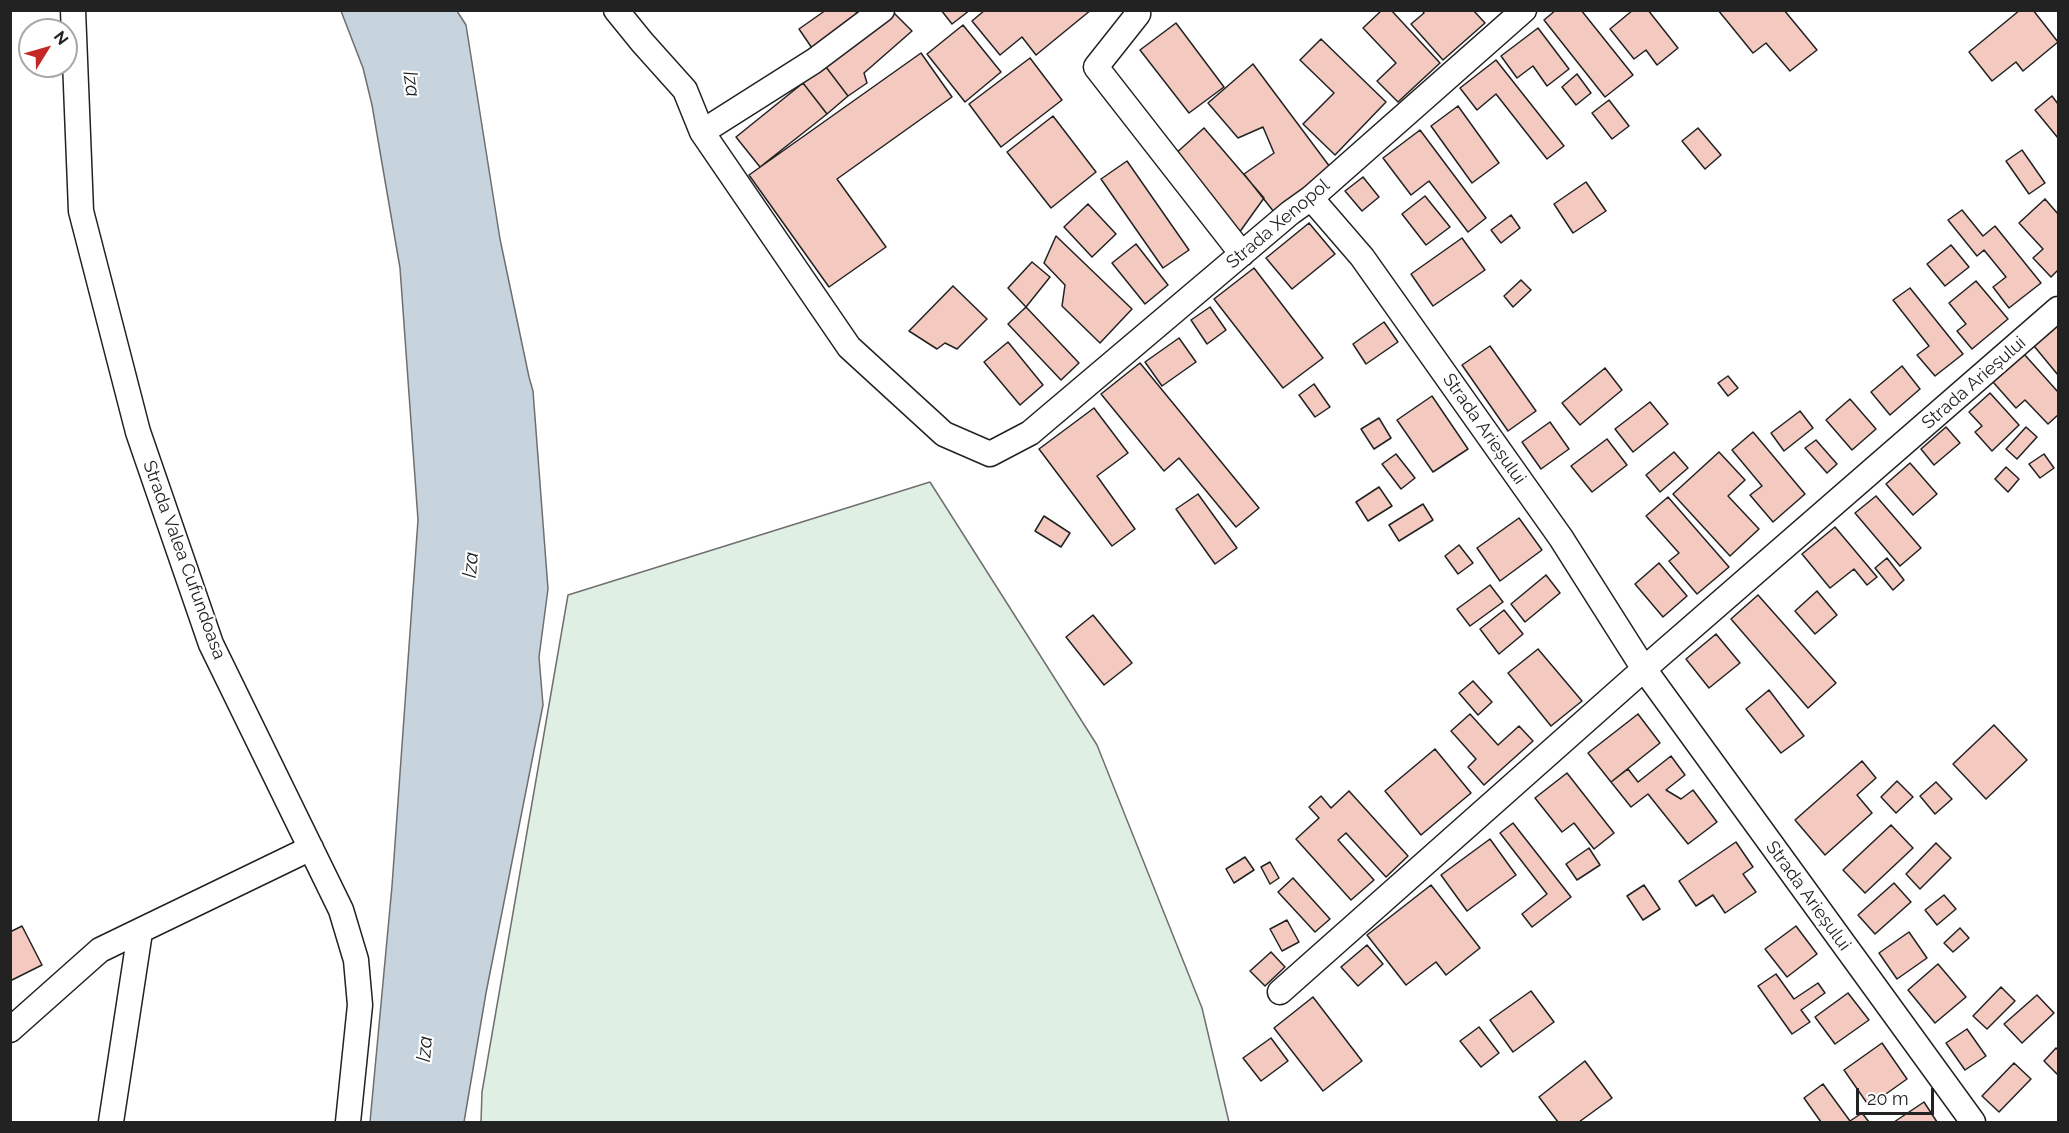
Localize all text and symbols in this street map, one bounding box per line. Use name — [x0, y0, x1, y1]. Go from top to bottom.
north arrow — [18, 18, 78, 78]
text: N — [50, 27, 72, 49]
water label: Iza — [397, 69, 425, 99]
street label: Strada Xenopol — [1222, 175, 1334, 273]
street label: Strada Arieșului — [1918, 332, 2030, 434]
street label: Strada Arieșului — [1438, 369, 1530, 489]
street label: Strada Valea Cufundoasa — [138, 458, 230, 662]
water label: Iza — [458, 551, 484, 579]
street label: Strada Arieșului — [1761, 837, 1855, 955]
water label: Iza — [412, 1035, 438, 1063]
scale bar — [1859, 1076, 1937, 1114]
text: 20 m — [1867, 1088, 1909, 1109]

